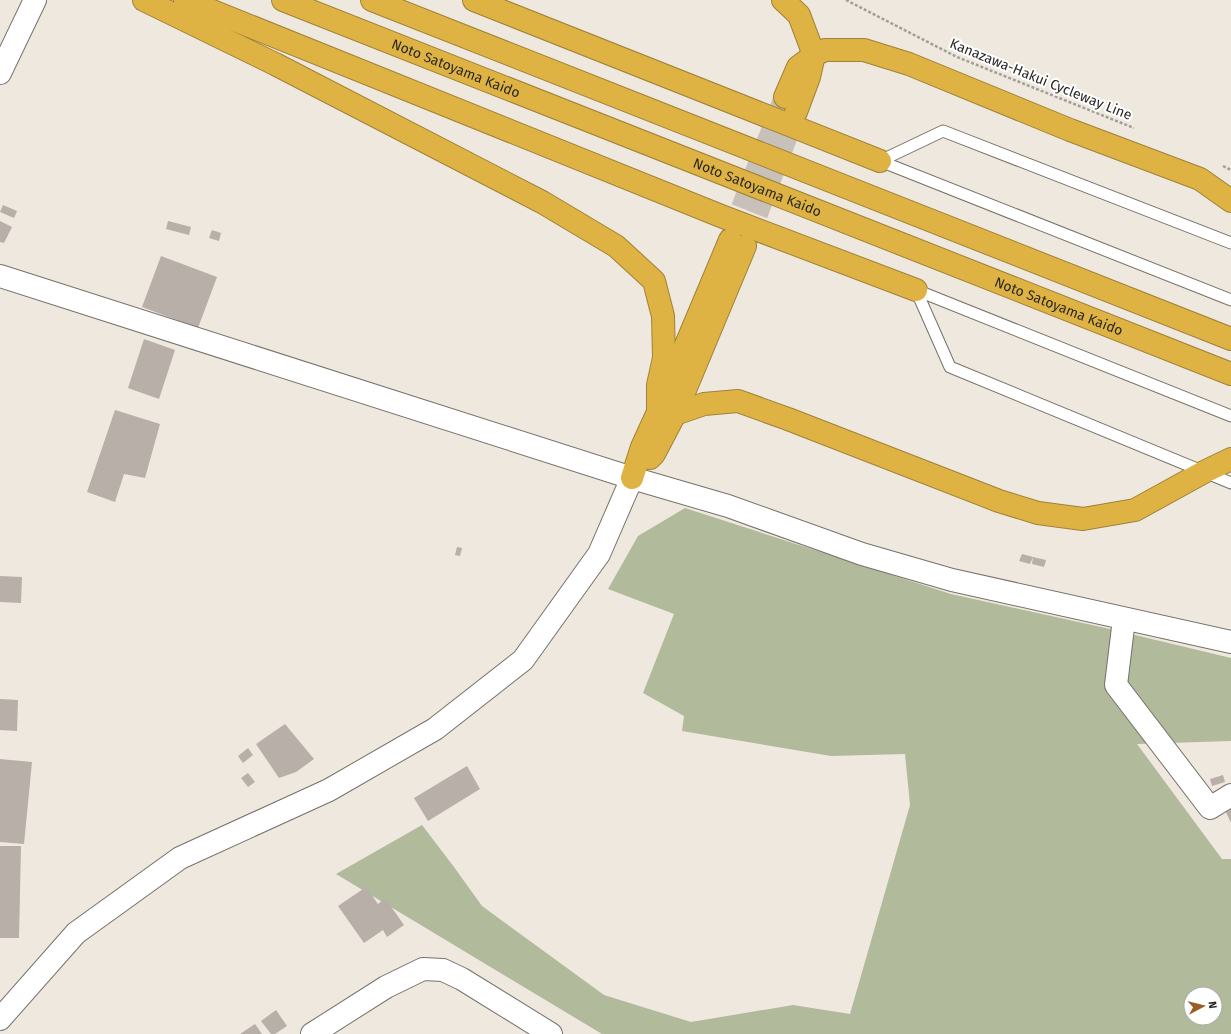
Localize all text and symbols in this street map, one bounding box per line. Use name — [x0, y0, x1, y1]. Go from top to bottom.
street label: Kanazawa-Hakui Cycleway Line — [947, 35, 1134, 124]
street label: Noto Satoyama Kaido — [389, 36, 523, 102]
street label: Noto Satoyama Kaido — [691, 155, 824, 221]
street label: Noto Satoyama Kaido — [992, 274, 1125, 340]
north arrow — [1183, 986, 1223, 1026]
text: N — [1206, 1000, 1219, 1009]

